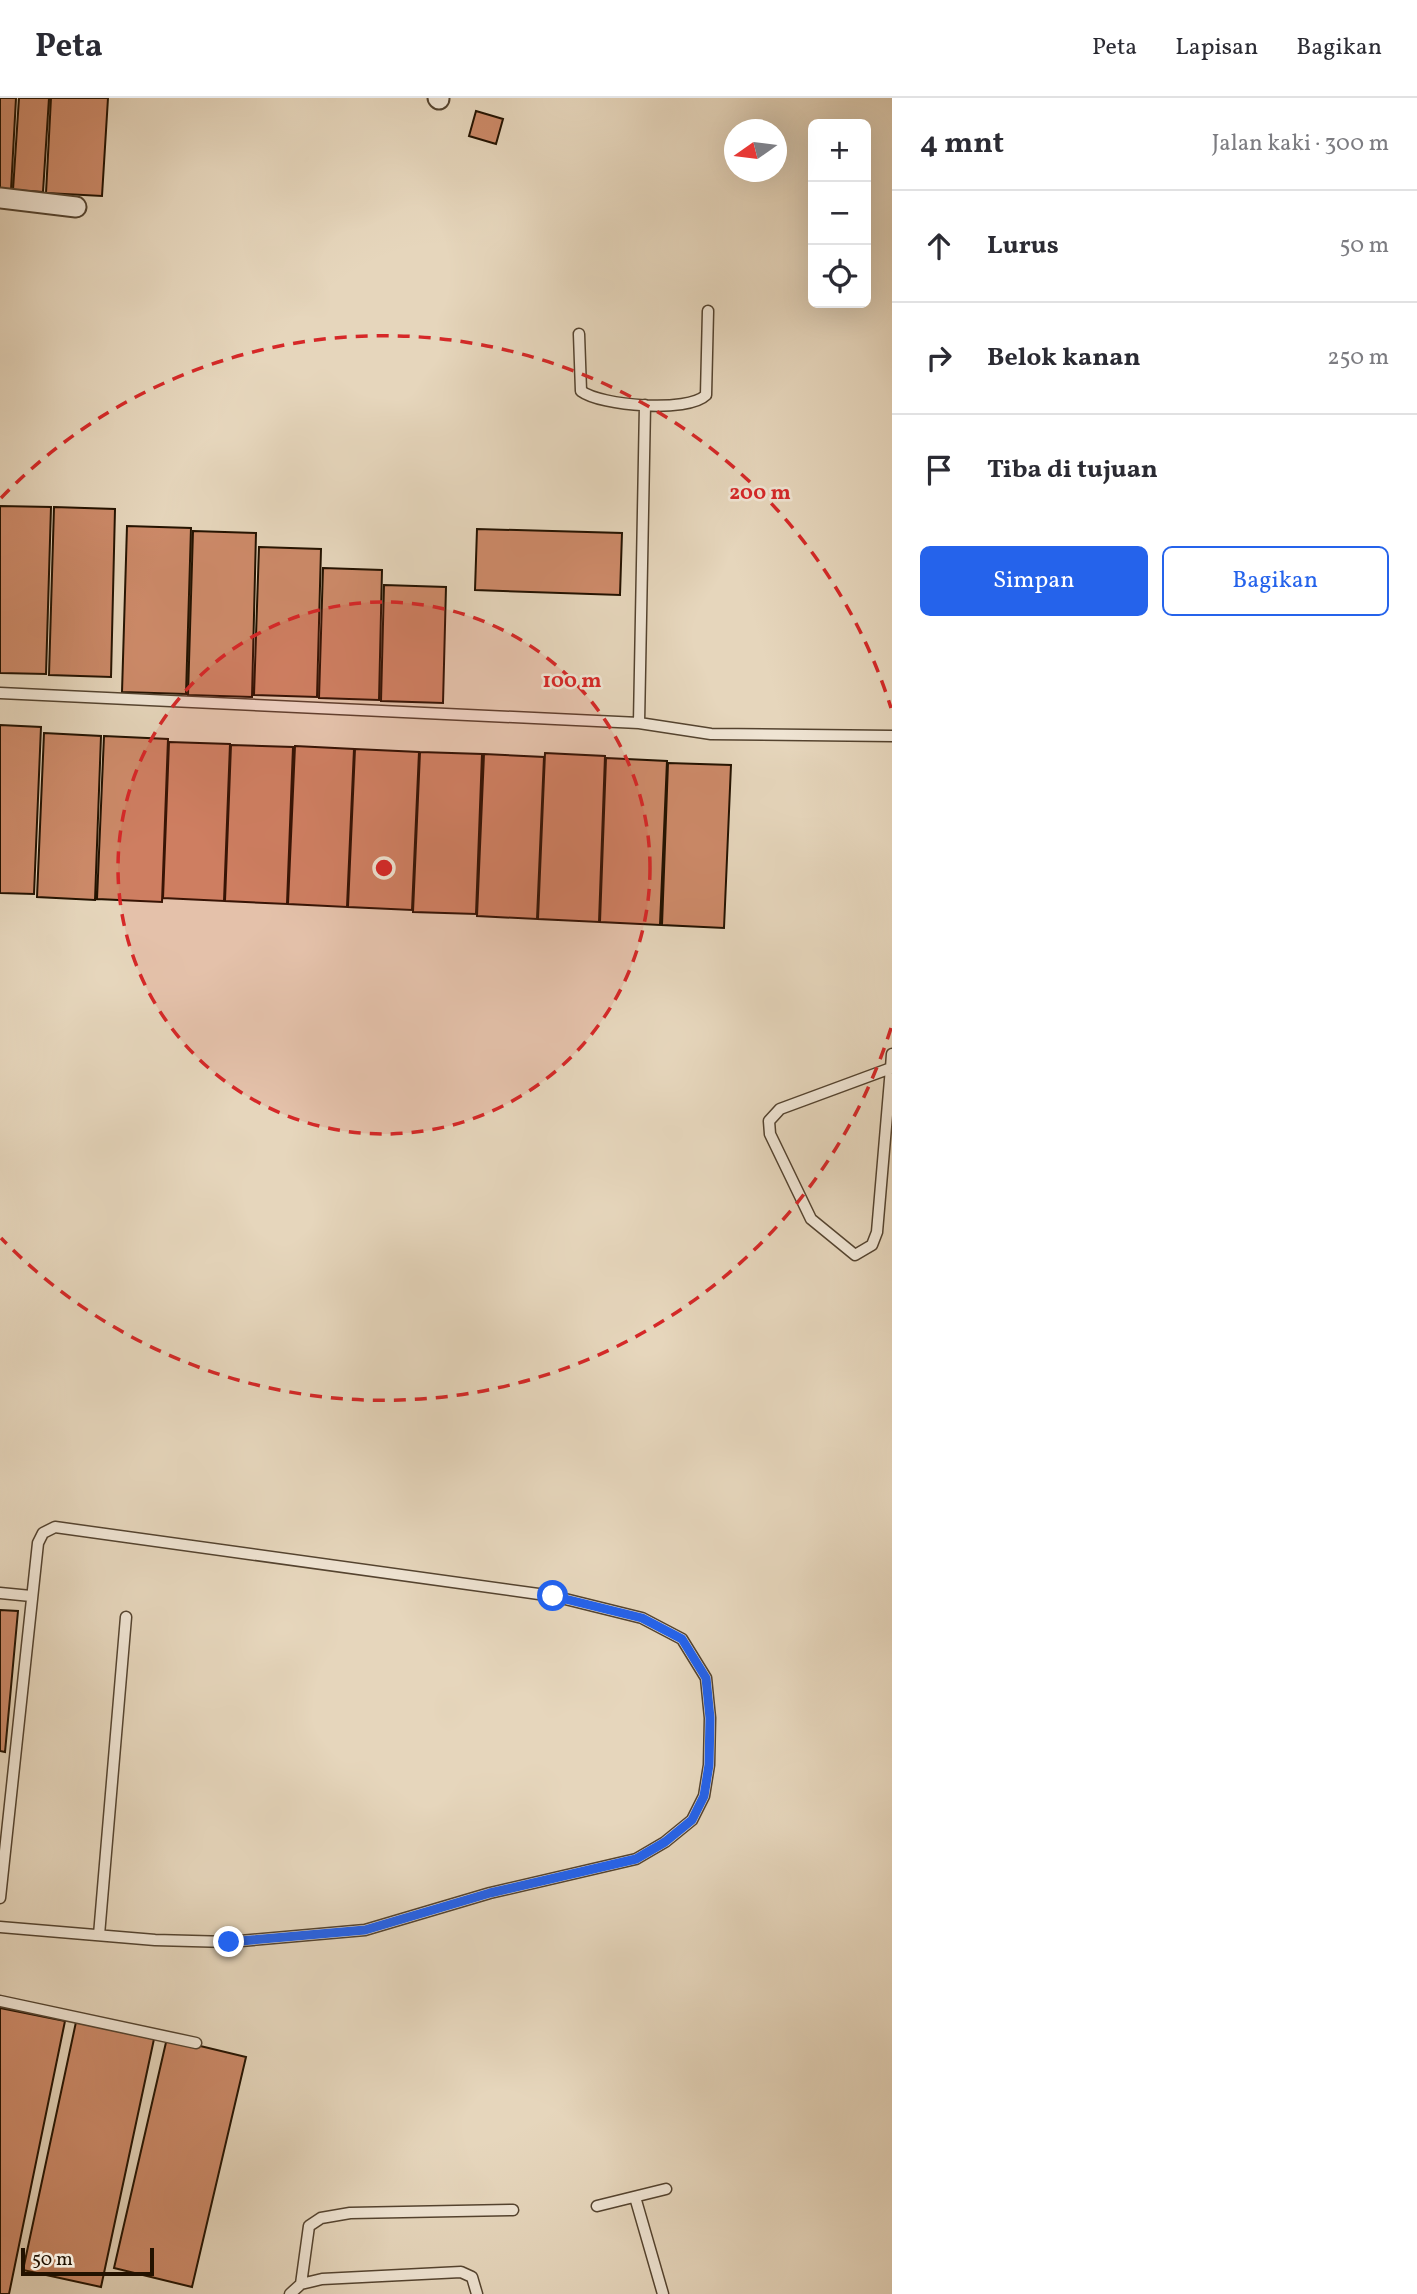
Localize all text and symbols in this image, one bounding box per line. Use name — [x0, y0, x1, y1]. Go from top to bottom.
text: Peta — [35, 25, 103, 71]
text: Peta — [1092, 31, 1137, 65]
text: Lapisan — [1175, 31, 1258, 65]
text: Bagikan — [1296, 31, 1382, 65]
north arrow — [724, 119, 787, 182]
map controls — [808, 119, 871, 308]
button: + — [808, 119, 871, 182]
text: 4 mnt — [920, 123, 1004, 165]
text: Jalan kaki · 300 m — [1212, 128, 1389, 160]
button: − — [808, 182, 871, 245]
icon: ahead — [920, 227, 958, 265]
text: Lurus — [987, 228, 1059, 264]
text: 50 m — [1340, 230, 1389, 262]
button: locate — [808, 245, 871, 308]
icon: right — [920, 339, 958, 377]
text: Belok kanan — [987, 340, 1141, 376]
text: 250 m — [1327, 342, 1389, 374]
icon: arrive — [920, 451, 958, 489]
text: Tiba di tujuan — [987, 452, 1158, 488]
text: 200 m — [729, 479, 791, 508]
button: Simpan — [920, 546, 1148, 616]
button: Bagikan — [1162, 546, 1389, 616]
text: 100 m — [542, 667, 602, 696]
centre of rings — [372, 856, 396, 880]
route start — [537, 1580, 568, 1611]
route end — [213, 1926, 244, 1957]
scale bar — [21, 2245, 154, 2277]
text: 50 m — [32, 2247, 73, 2273]

